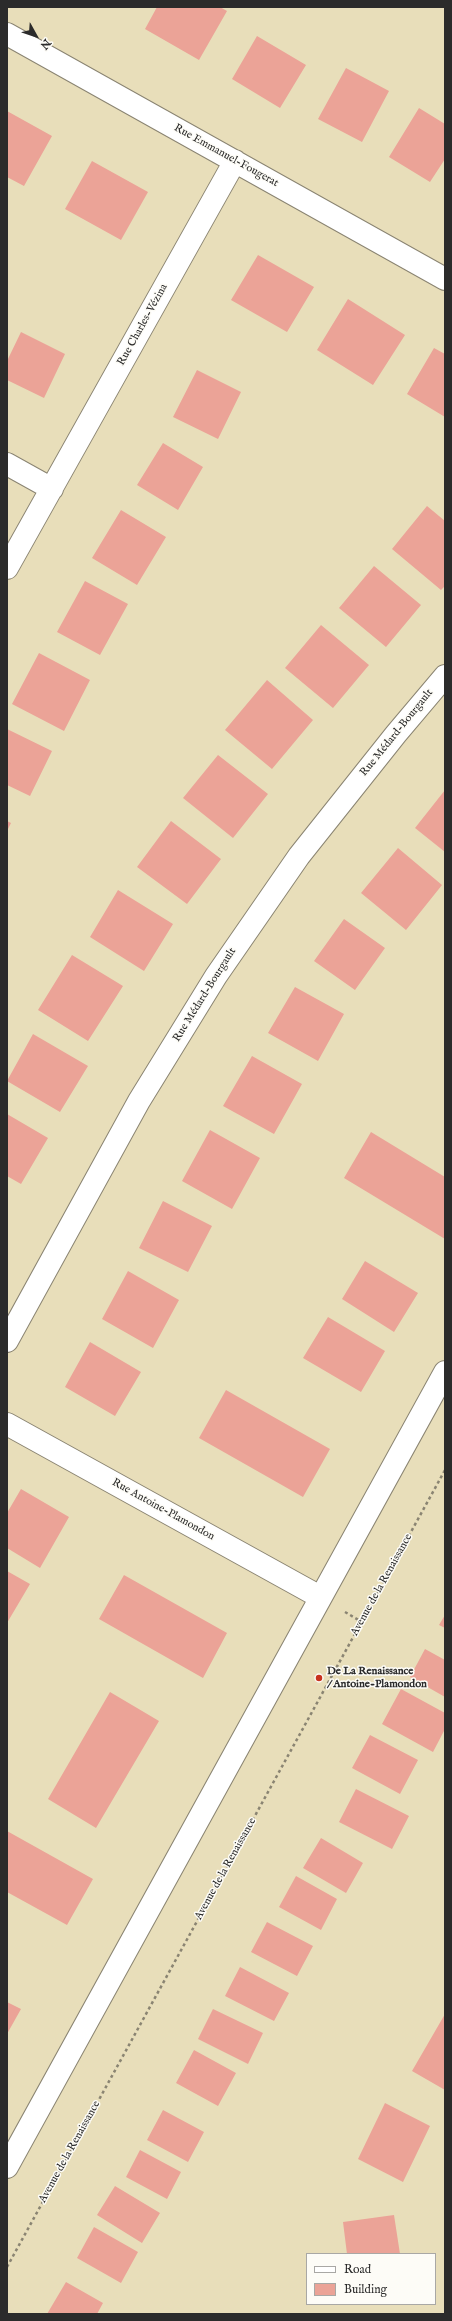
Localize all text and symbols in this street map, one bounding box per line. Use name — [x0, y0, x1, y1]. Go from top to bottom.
north arrow — [16, 16, 56, 56]
text: N — [37, 36, 54, 52]
street label: Rue Emmanuel-Fougerat — [171, 122, 281, 190]
street label: Rue Charles-Vézina — [115, 282, 171, 368]
street label: Rue Médard-Bourgault — [358, 687, 436, 779]
street label: Rue Médard-Bourgault — [171, 945, 239, 1045]
street label: Rue Antoine-Plamondon — [109, 1476, 217, 1544]
street label: Avenue de la Renaissance — [348, 1532, 416, 1638]
place label: De La Renaissance / Antoine-Plamondon — [327, 1665, 427, 1691]
marker: De La Renaissance / Antoine-Plamondon — [314, 1673, 324, 1683]
street label: Avenue de la Renaissance — [192, 1816, 260, 1922]
street label: Avenue de la Renaissance — [36, 2099, 104, 2205]
legend — [306, 2253, 436, 2305]
text: Road — [344, 2262, 371, 2277]
text: Building — [344, 2282, 387, 2297]

